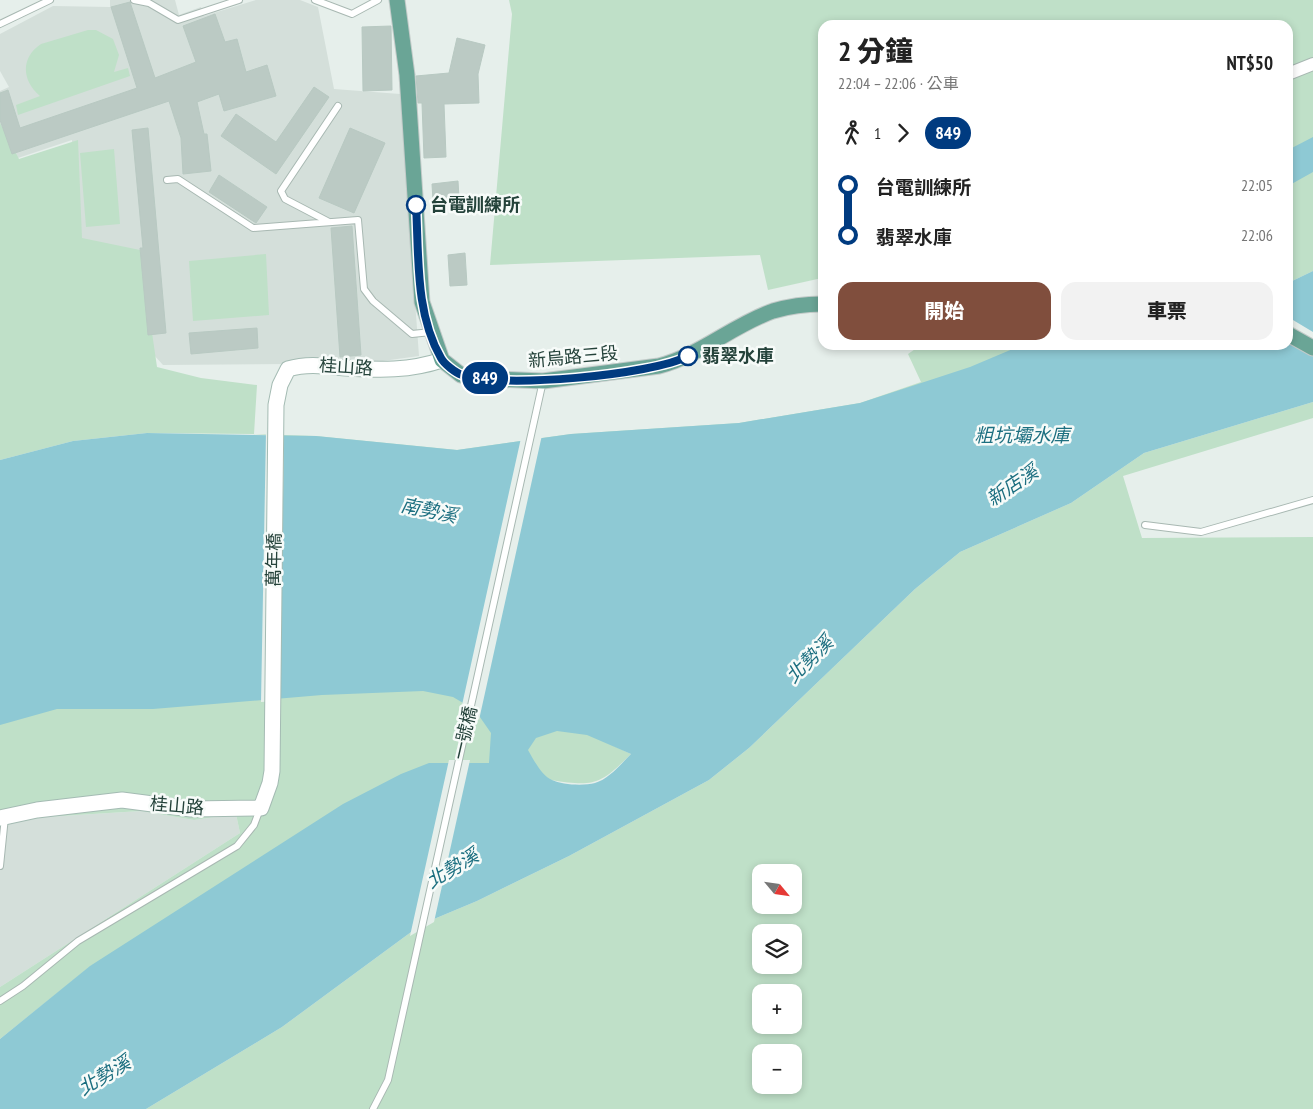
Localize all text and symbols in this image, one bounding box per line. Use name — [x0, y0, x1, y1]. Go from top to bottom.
text: 2 分鐘 — [838, 32, 913, 69]
text: NT$50 — [1226, 51, 1273, 75]
text: 22:04 – 22:06 · 公車 — [838, 73, 958, 93]
icon: walk — [838, 119, 866, 147]
icon: forward — [889, 119, 917, 147]
text: 849 — [935, 121, 961, 144]
text: 1 — [874, 123, 881, 143]
text: 台電訓練所 — [876, 175, 971, 199]
text: 22:05 — [1241, 175, 1273, 195]
place label: 台電訓練所 — [430, 193, 520, 216]
marker: 台電訓練所 — [406, 195, 426, 215]
text: 翡翠水庫 — [876, 225, 952, 249]
text: 22:06 — [1241, 225, 1273, 245]
button: 開始 — [838, 282, 1051, 340]
button: 車票 — [1061, 282, 1273, 340]
street label: 新烏路三段 — [527, 341, 619, 372]
place label: 翡翠水庫 — [702, 344, 774, 367]
marker: 翡翠水庫 — [678, 346, 698, 366]
street label: 桂山路 — [318, 353, 374, 380]
line badge: 849 — [456, 362, 514, 394]
text: 849 — [472, 366, 498, 389]
water label: 粗坑壩水庫 — [974, 423, 1072, 447]
water label: 新店溪 — [982, 457, 1045, 511]
water label: 南勢溪 — [399, 492, 462, 528]
street label: 萬年橋 — [262, 533, 285, 587]
water label: 北勢溪 — [780, 628, 840, 688]
street label: 一號橋 — [447, 704, 482, 762]
street label: 桂山路 — [149, 792, 205, 819]
water label: 北勢溪 — [421, 841, 485, 893]
north arrow — [752, 864, 802, 914]
map controls — [752, 864, 802, 1094]
button: layers — [752, 924, 802, 974]
button: + — [752, 984, 802, 1034]
button: − — [752, 1044, 802, 1094]
water label: 北勢溪 — [73, 1048, 137, 1100]

